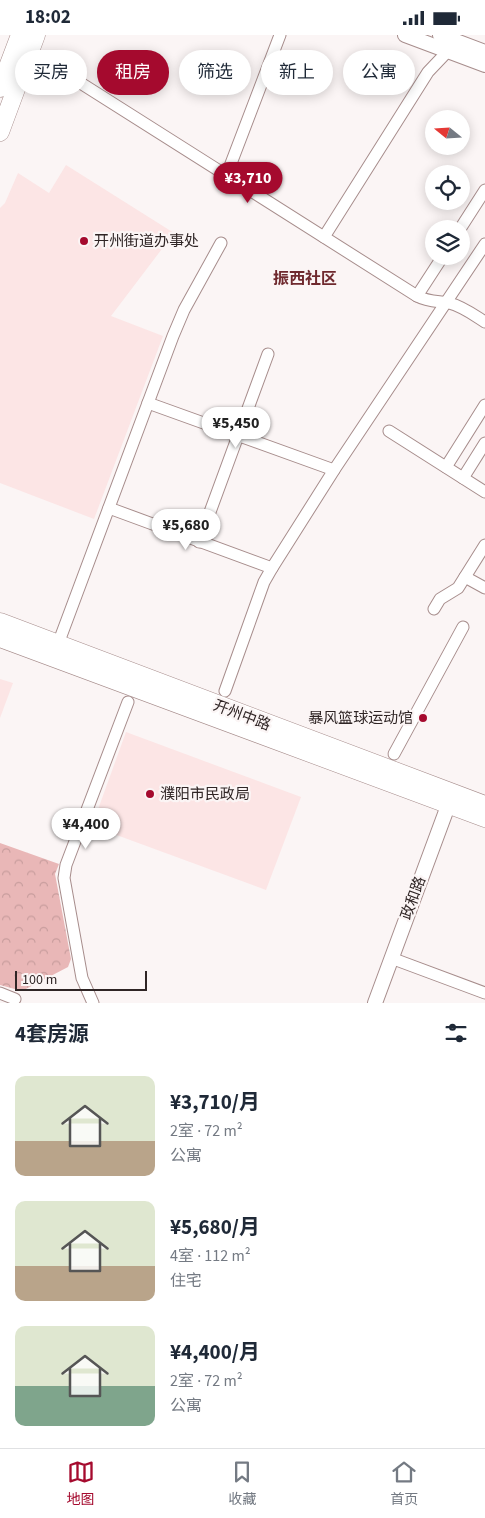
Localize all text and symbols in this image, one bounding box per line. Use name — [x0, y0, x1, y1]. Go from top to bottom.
text: 18:02 — [25, 4, 71, 31]
chip: 买房 — [15, 50, 87, 95]
chip: 租房 — [97, 50, 169, 95]
chip: 筛选 — [179, 50, 251, 95]
chip: 新上 — [261, 50, 333, 95]
chip: 公寓 — [343, 50, 415, 95]
north arrow — [425, 110, 470, 155]
map controls — [425, 110, 470, 265]
pin: ¥3,710 — [207, 161, 289, 204]
button: locate — [425, 165, 470, 210]
text: ¥3,710 — [224, 167, 272, 189]
button: layers — [425, 220, 470, 265]
place label: 开州街道办事处 — [94, 231, 199, 252]
marker: 开州街道办事处 — [78, 235, 90, 247]
district label: 振西社区 — [273, 268, 337, 290]
pin: ¥5,450 — [195, 407, 277, 449]
text: ¥5,450 — [212, 412, 260, 434]
pin: ¥5,680 — [145, 509, 227, 551]
text: ¥5,680 — [162, 514, 210, 536]
street label: 开州中路 — [210, 695, 274, 736]
place label: 暴风篮球运动馆 — [308, 708, 413, 729]
marker: 暴风篮球运动馆 — [417, 712, 429, 724]
place label: 濮阳市民政局 — [160, 784, 250, 805]
marker: 濮阳市民政局 — [144, 788, 156, 800]
pin: ¥4,400 — [45, 807, 127, 850]
text: ¥4,400 — [62, 813, 110, 835]
street label: 政和路 — [396, 873, 431, 923]
scale bar — [15, 968, 148, 991]
text: 100 m — [22, 970, 57, 990]
text: 4套房源 — [15, 1019, 89, 1049]
icon: filters — [442, 1019, 470, 1047]
text: ¥3,710/月 — [170, 1087, 260, 1117]
icon: home — [55, 1096, 115, 1156]
text: 2室 · 72 m² — [170, 1120, 243, 1142]
text: 公寓 — [170, 1145, 202, 1167]
text: ¥5,680/月 — [170, 1212, 260, 1242]
icon: home — [55, 1221, 115, 1281]
text: 4室 · 112 m² — [170, 1245, 251, 1267]
text: 住宅 — [170, 1270, 202, 1292]
text: ¥4,400/月 — [170, 1337, 260, 1367]
icon: home — [55, 1346, 115, 1406]
text: 2室 · 72 m² — [170, 1370, 243, 1392]
text: 公寓 — [170, 1395, 202, 1417]
tab: 地图 — [67, 1458, 95, 1510]
tab: 收藏 — [228, 1458, 256, 1510]
tab: 首页 — [390, 1458, 418, 1510]

